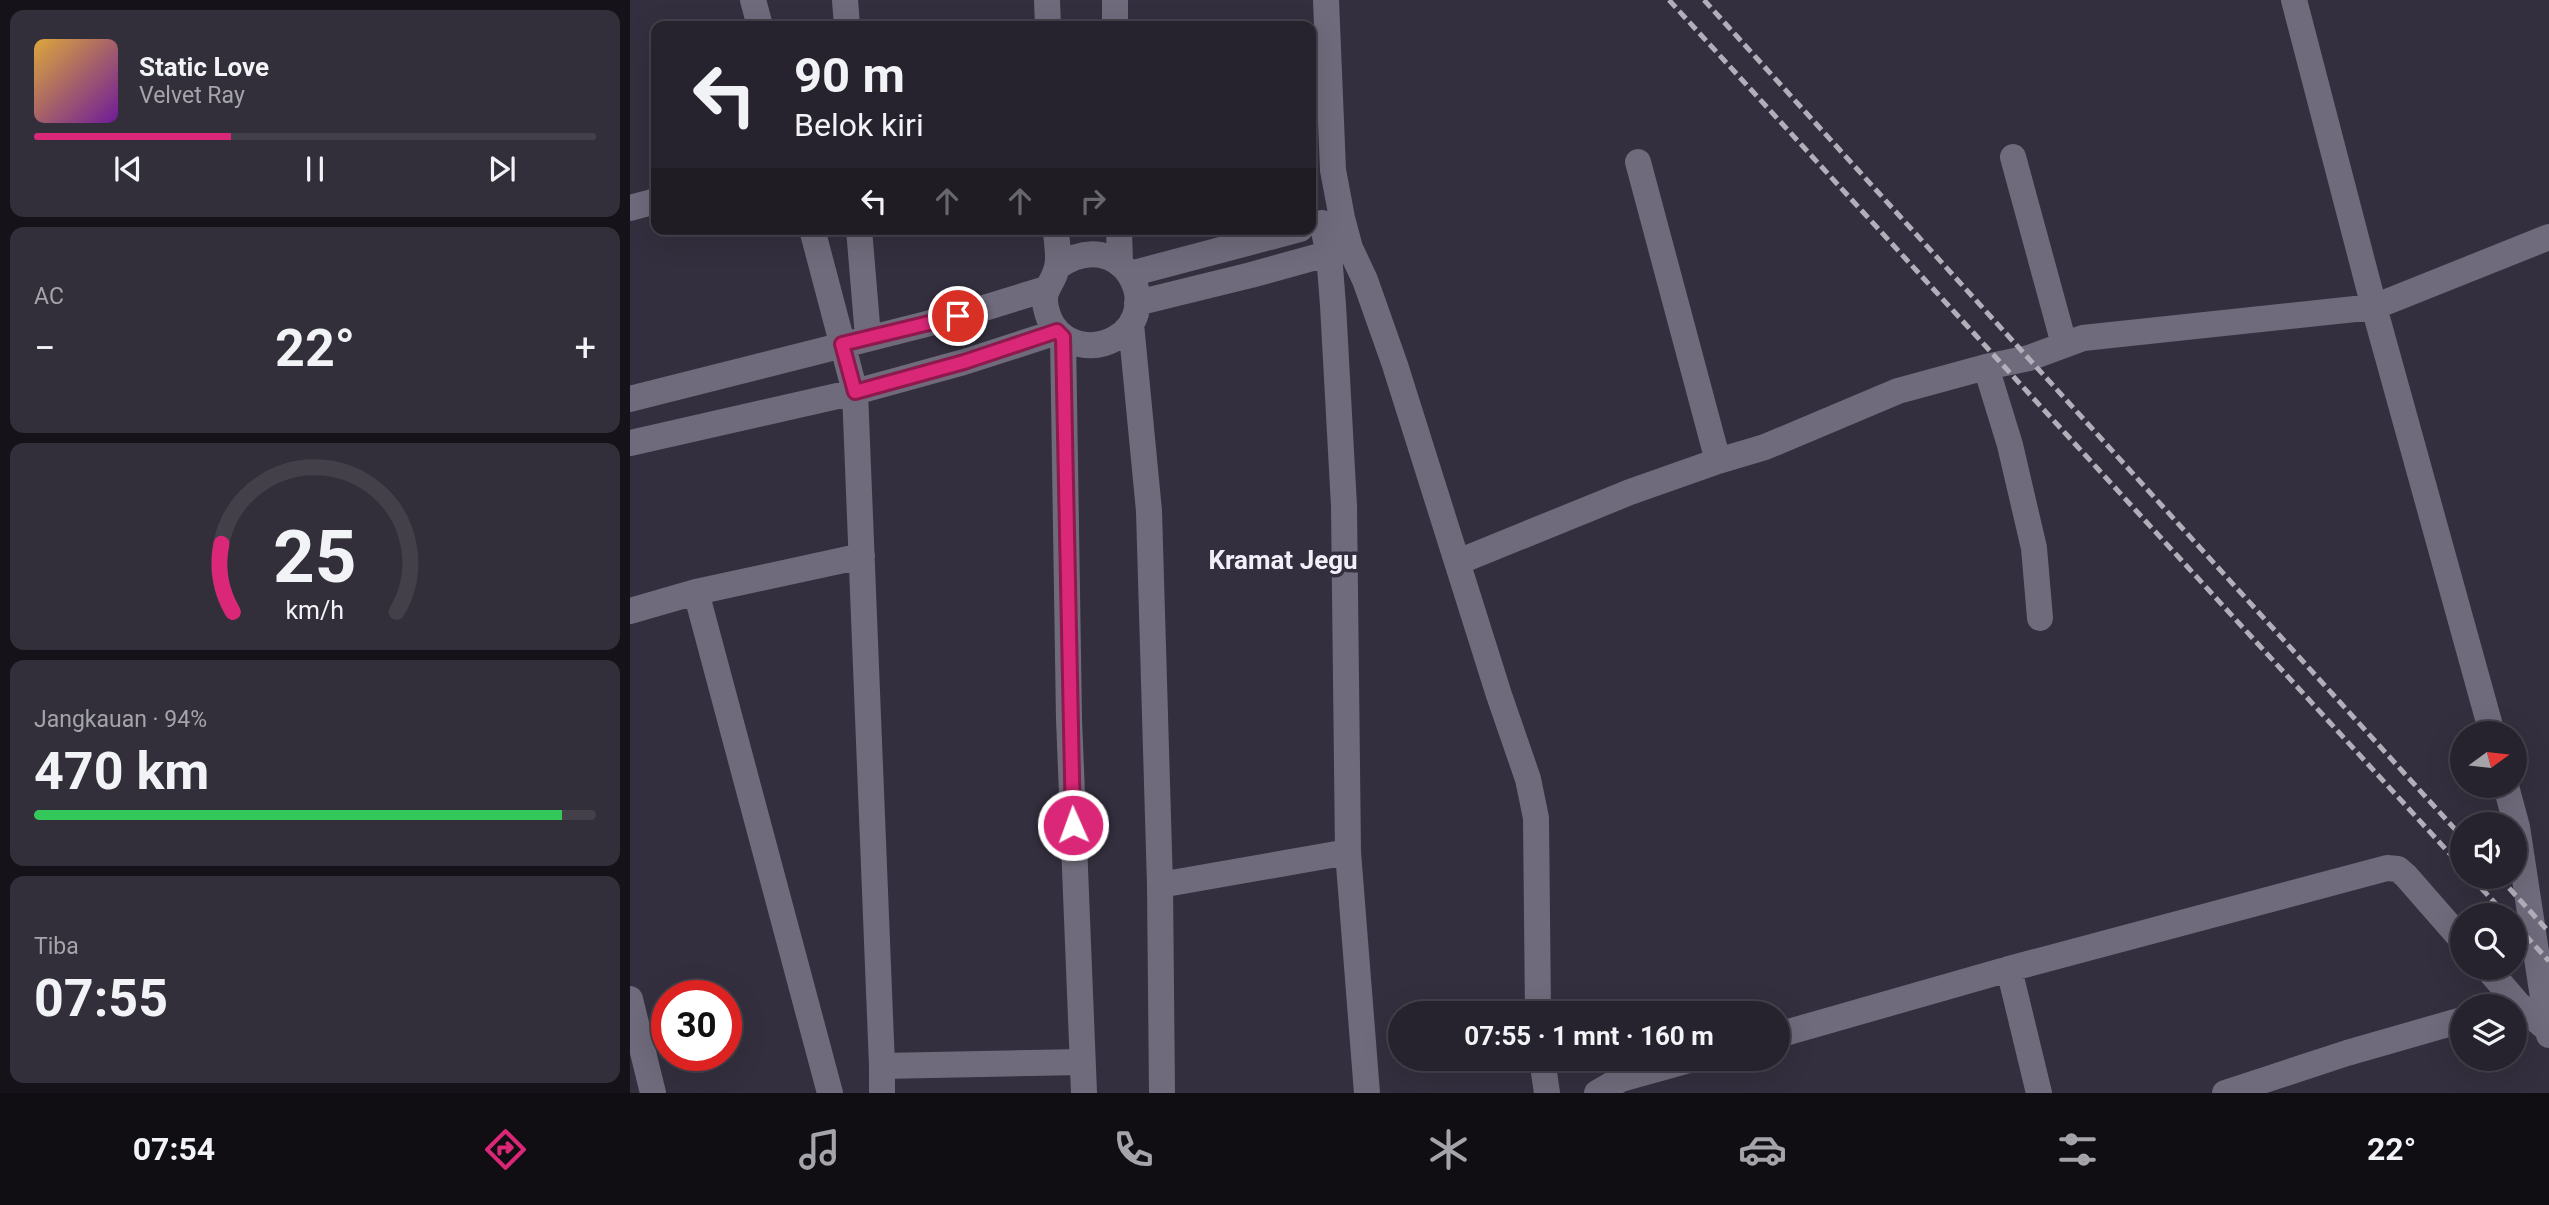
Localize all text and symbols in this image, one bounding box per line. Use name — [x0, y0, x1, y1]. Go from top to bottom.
text: 90 m — [794, 47, 905, 104]
icon: left — [679, 49, 770, 140]
text: Static Love — [139, 52, 269, 82]
text: Velvet Ray — [139, 82, 245, 109]
text: Belok kiri — [794, 106, 924, 144]
icon: previous — [109, 150, 147, 188]
icon: pause — [296, 150, 334, 188]
icon: next — [483, 150, 521, 188]
icon: left — [855, 182, 893, 220]
icon: ahead — [928, 182, 966, 220]
icon: ahead — [1001, 182, 1039, 220]
icon: right — [1074, 182, 1112, 220]
text: AC — [34, 283, 64, 310]
pin — [928, 286, 988, 346]
icon: arrive — [939, 297, 977, 335]
text: 22° — [275, 318, 355, 379]
text: − — [34, 326, 56, 370]
text: + — [574, 326, 596, 370]
text: 25 — [273, 515, 357, 601]
district label: Kramat Jegu — [1208, 545, 1358, 575]
text: km/h — [286, 596, 344, 625]
text: Jangkauan · 94% — [34, 706, 207, 733]
north arrow — [2450, 721, 2527, 798]
map controls — [2450, 721, 2527, 1071]
text: 470 km — [34, 741, 209, 802]
position arrow — [1036, 788, 1110, 862]
button: sound — [2450, 812, 2527, 889]
button: search — [2450, 903, 2527, 980]
text: Tiba — [34, 933, 79, 960]
text: 07:55 — [34, 968, 168, 1029]
speed limit sign: 30 — [651, 980, 742, 1071]
button: layers — [2450, 994, 2527, 1071]
text: 07:55 · 1 mnt · 160 m — [1464, 1021, 1714, 1051]
icon: directions — [481, 1125, 530, 1174]
icon: music — [795, 1125, 844, 1174]
icon: phone — [1109, 1125, 1158, 1174]
icon: climate — [1424, 1125, 1473, 1174]
icon: car — [1738, 1125, 1787, 1174]
icon: filters — [2053, 1125, 2102, 1174]
text: 07:54 — [133, 1130, 215, 1168]
text: 22° — [2367, 1130, 2416, 1168]

